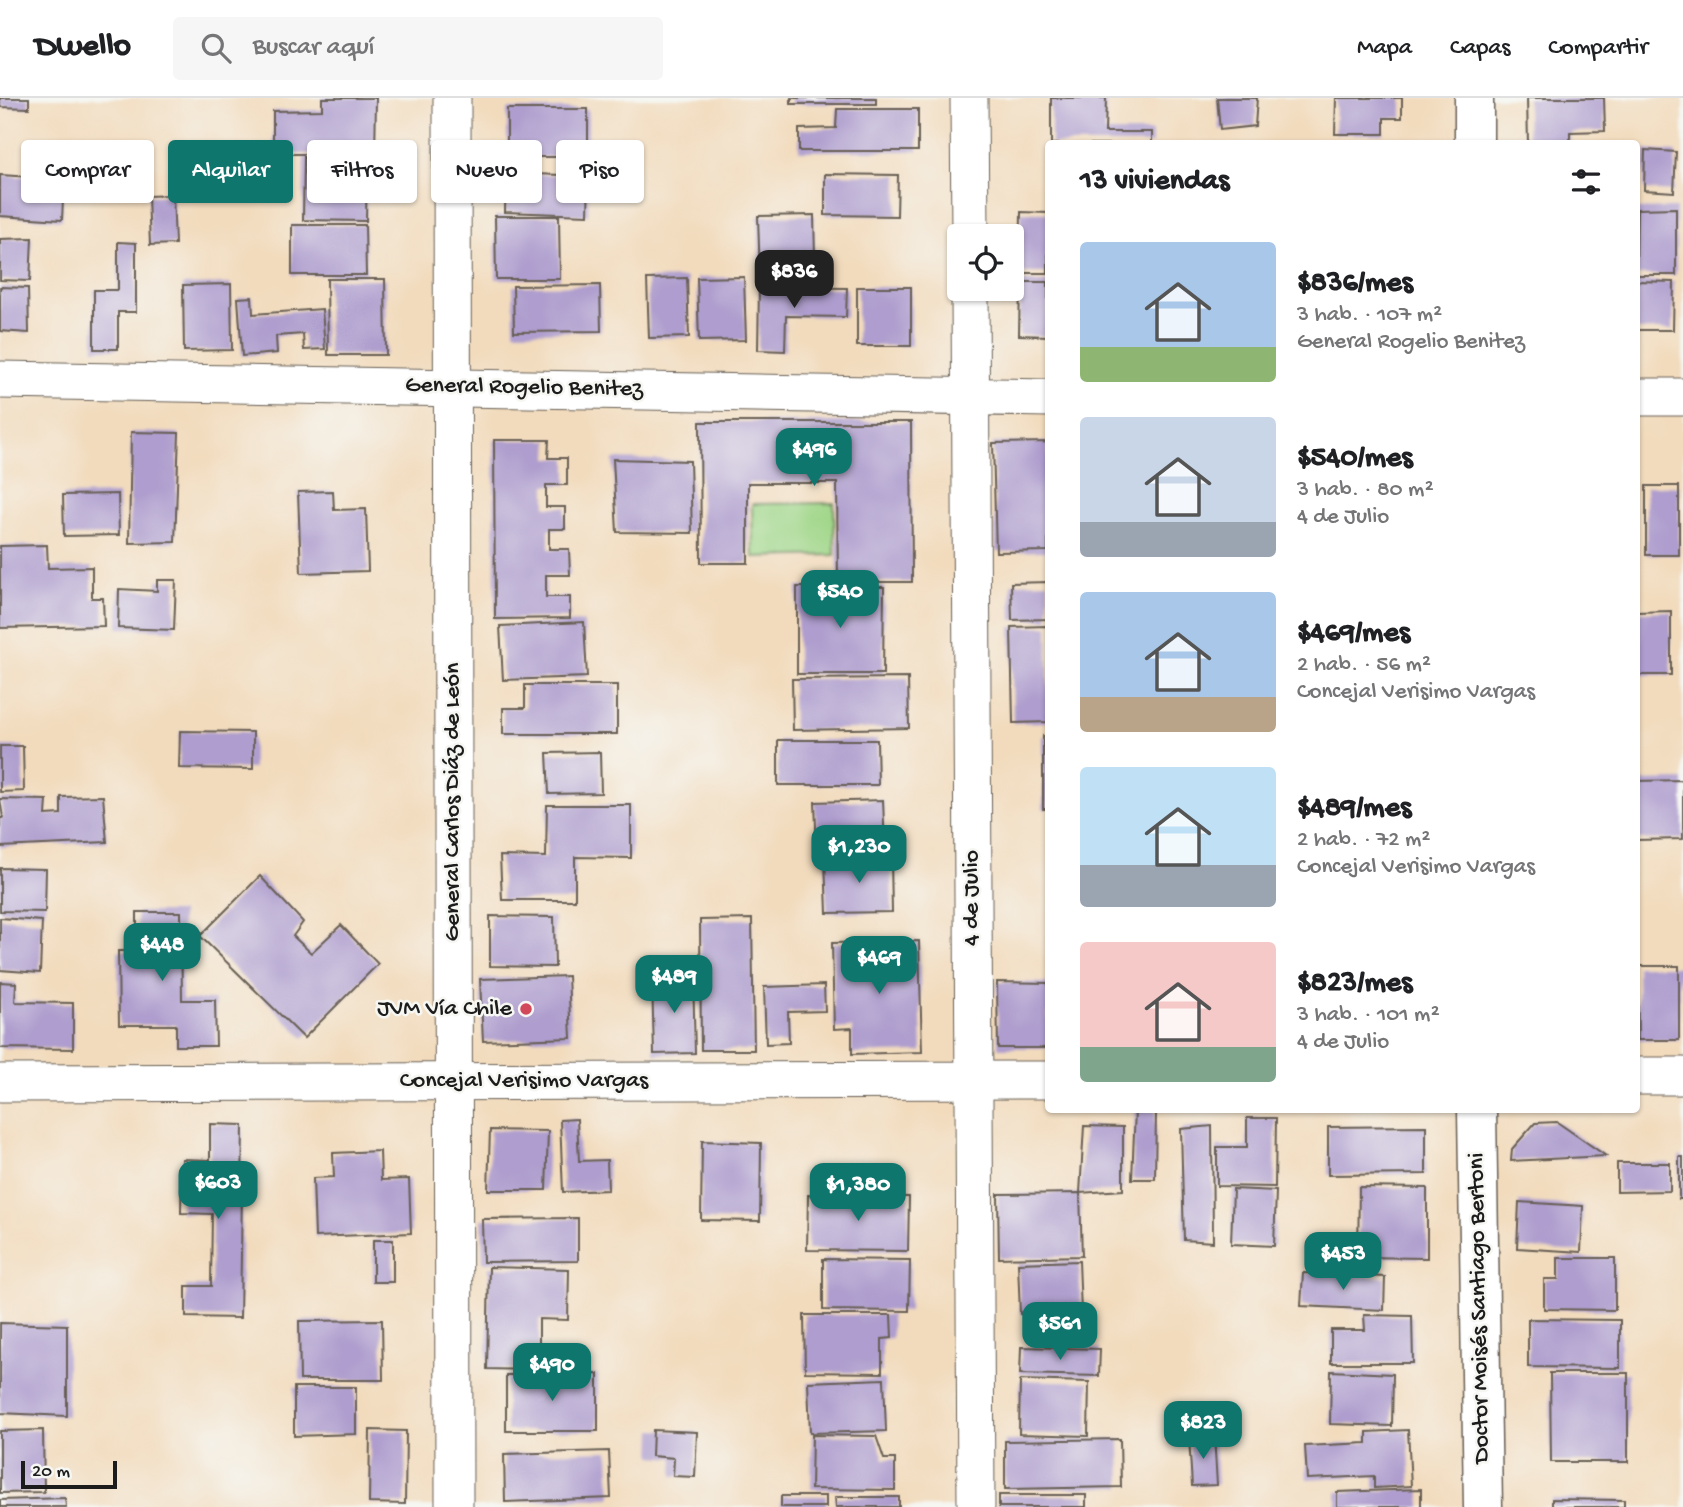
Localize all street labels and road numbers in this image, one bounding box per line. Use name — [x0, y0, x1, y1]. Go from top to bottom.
street label: General Rogelio Benitez — [405, 371, 645, 405]
street label: General Carlos Diáz de León — [439, 662, 468, 941]
street label: 4 de Julio — [958, 850, 987, 946]
street label: Concejal Verisimo Vargas — [400, 1067, 649, 1096]
street label: Doctor Moisés Santiago Bertoni — [1463, 1152, 1497, 1466]

